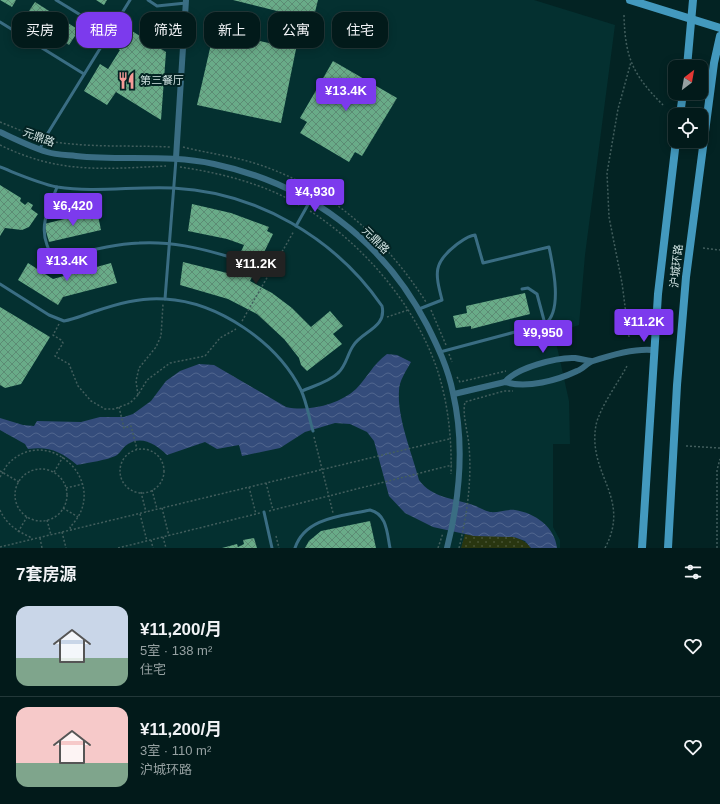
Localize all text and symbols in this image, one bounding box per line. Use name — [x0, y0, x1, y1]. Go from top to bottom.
chip: 买房 — [12, 12, 68, 48]
chip: 租房 — [76, 12, 132, 48]
chip: 筛选 — [140, 12, 196, 48]
chip: 新上 — [204, 12, 260, 48]
chip: 公寓 — [268, 12, 324, 48]
chip: 住宅 — [332, 12, 388, 48]
north arrow — [668, 60, 708, 100]
map controls — [668, 60, 708, 148]
restaurant icon: 第三餐厅 — [117, 70, 137, 90]
place label: 第三餐厅 — [140, 74, 184, 86]
pin: ¥13.4K — [313, 78, 379, 112]
text: ¥13.4K — [325, 83, 367, 98]
button: locate — [668, 108, 708, 148]
street label: 元鼎路 — [21, 126, 57, 148]
pin: ¥4,930 — [282, 179, 348, 213]
text: ¥4,930 — [295, 184, 335, 199]
pin: ¥6,420 — [40, 193, 106, 227]
text: ¥6,420 — [53, 198, 93, 213]
street label: 元鼎路 — [360, 224, 392, 256]
street label: 沪城环路 — [668, 243, 684, 289]
pin: ¥13.4K — [34, 248, 100, 282]
pin: ¥11.2K — [223, 251, 289, 285]
text: ¥13.4K — [46, 253, 88, 268]
text: ¥11.2K — [235, 256, 277, 271]
pin: ¥11.2K — [611, 309, 677, 343]
text: ¥11.2K — [623, 314, 665, 329]
pin: ¥9,950 — [510, 320, 576, 354]
text: ¥9,950 — [523, 325, 563, 340]
icon: filters — [682, 561, 704, 583]
text: 7套房源 — [16, 565, 76, 584]
text: ¥11,200/月 — [140, 620, 222, 639]
icon: home — [48, 622, 96, 670]
icon: heart — [682, 635, 704, 657]
text: 5室 · 138 m² — [140, 643, 212, 658]
text: 住宅 — [140, 662, 166, 677]
text: ¥11,200/月 — [140, 720, 222, 739]
icon: home — [48, 723, 96, 771]
icon: heart — [682, 736, 704, 758]
text: 3室 · 110 m² — [140, 743, 211, 758]
text: 沪城环路 — [140, 762, 192, 777]

